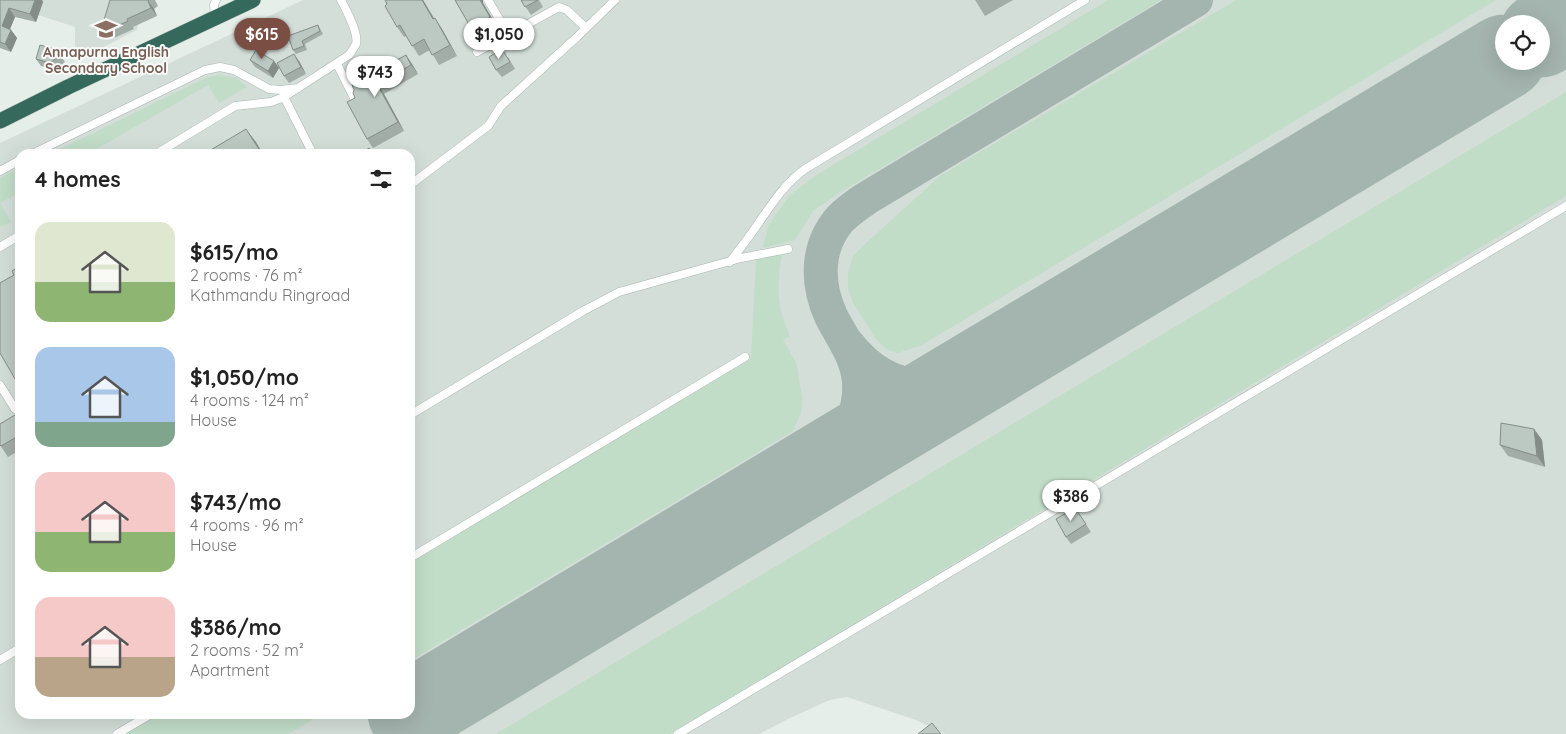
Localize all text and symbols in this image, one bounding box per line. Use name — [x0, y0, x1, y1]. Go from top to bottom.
map controls — [1495, 15, 1550, 70]
button: locate — [1495, 15, 1550, 70]
school or university icon: Annapurna English Secondary School — [93, 16, 119, 42]
pin: $615 — [232, 18, 292, 60]
pin: $1,050 — [458, 18, 540, 60]
text: $615 — [245, 24, 279, 44]
text: $1,050 — [474, 24, 524, 44]
place label: Annapurna English Secondary School — [43, 43, 169, 77]
pin: $743 — [345, 56, 405, 98]
text: $743 — [357, 62, 393, 82]
icon: filters — [367, 165, 395, 193]
text: 4 homes — [35, 166, 121, 192]
text: $615/mo — [190, 239, 278, 265]
icon: home — [75, 242, 135, 302]
text: 2 rooms · 76 m² — [190, 265, 303, 285]
text: Kathmandu Ringroad — [190, 285, 350, 305]
text: $1,050/mo — [190, 364, 299, 390]
icon: home — [75, 367, 135, 427]
text: 4 rooms · 124 m² — [190, 390, 309, 410]
text: House — [190, 410, 237, 430]
pin: $386 — [1041, 480, 1101, 522]
text: $386 — [1053, 486, 1089, 506]
text: $743/mo — [190, 489, 281, 515]
icon: home — [75, 492, 135, 552]
text: 4 rooms · 96 m² — [190, 515, 303, 535]
text: House — [190, 535, 237, 555]
text: $386/mo — [190, 614, 281, 640]
icon: home — [75, 617, 135, 677]
text: 2 rooms · 52 m² — [190, 640, 304, 660]
text: Apartment — [190, 660, 270, 680]

